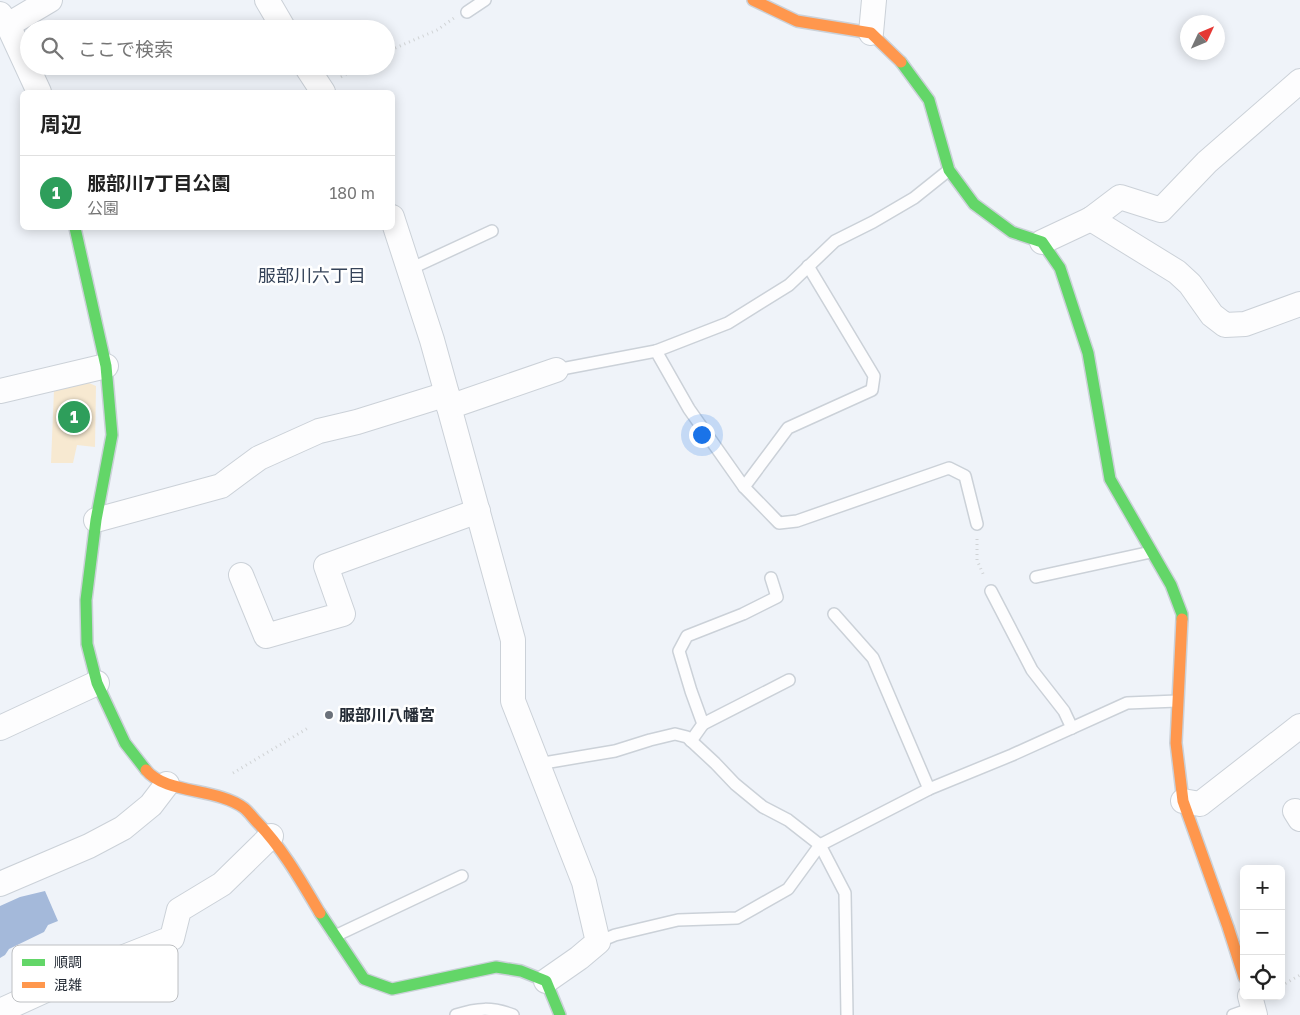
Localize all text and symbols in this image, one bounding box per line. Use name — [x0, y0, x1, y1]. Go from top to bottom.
north arrow — [1180, 15, 1225, 60]
search box — [20, 20, 395, 75]
icon: search — [38, 34, 66, 62]
text: ここで検索 — [78, 37, 173, 60]
text: 周辺 — [40, 111, 82, 137]
text: 服部川7丁目公園 — [87, 171, 230, 194]
text: 1 — [52, 183, 60, 203]
text: 180 m — [329, 183, 375, 203]
text: 公園 — [87, 198, 119, 218]
district label: 服部川六丁目 — [258, 264, 366, 286]
pin: 1 — [58, 398, 90, 436]
your location — [689, 422, 715, 448]
place label: 服部川八幡宮 — [339, 705, 435, 725]
marker: 服部川八幡宮 — [323, 709, 335, 721]
map controls — [1240, 865, 1285, 1000]
button: + — [1240, 865, 1285, 910]
button: − — [1240, 910, 1285, 955]
legend — [12, 945, 178, 1002]
text: 順調 — [54, 953, 82, 970]
button: locate — [1240, 955, 1285, 1000]
text: 混雑 — [54, 976, 82, 993]

